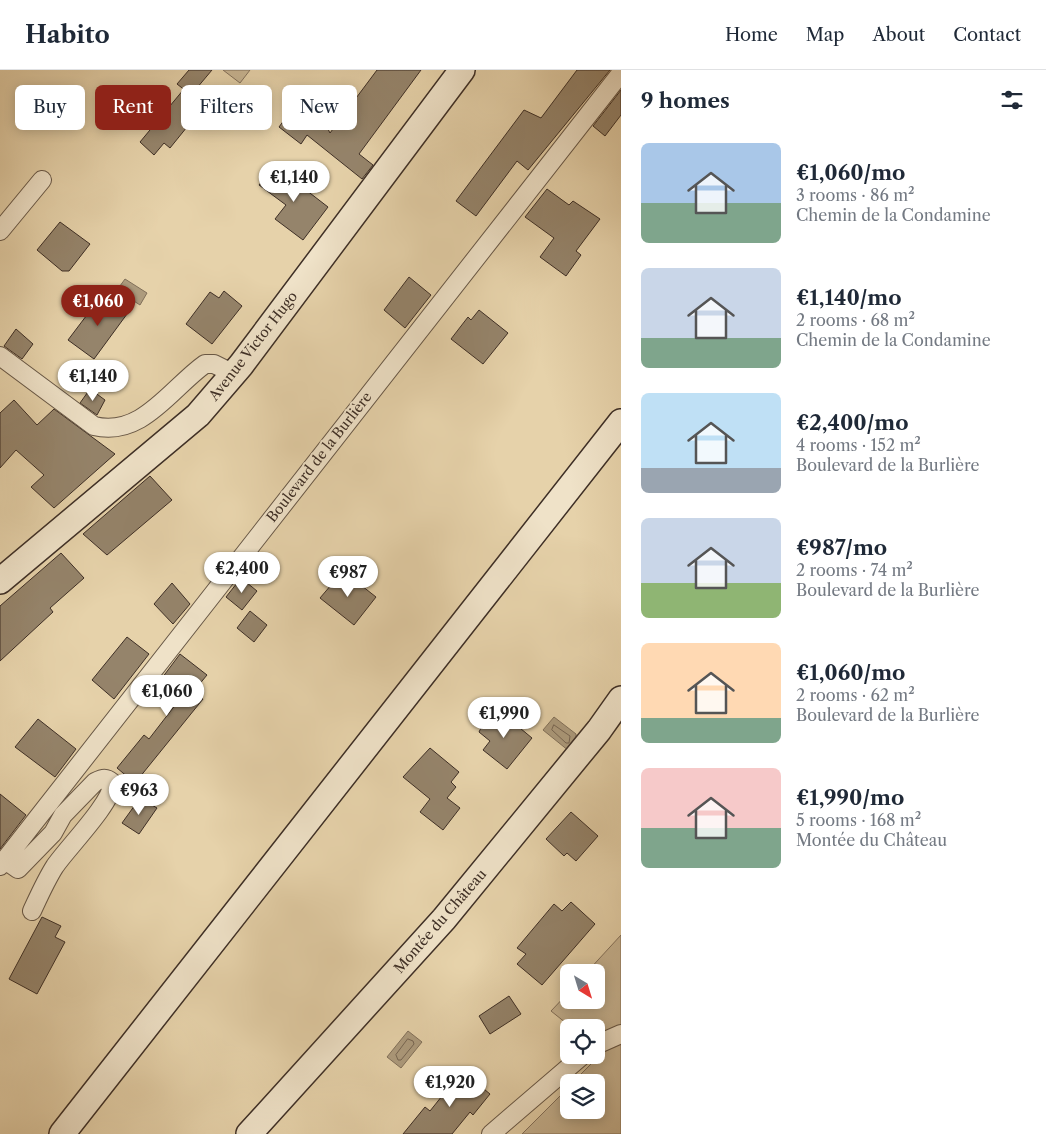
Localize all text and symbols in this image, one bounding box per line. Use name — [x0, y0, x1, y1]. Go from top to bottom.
text: Habito — [25, 20, 110, 49]
text: Home — [725, 24, 778, 46]
text: Map — [806, 24, 844, 46]
text: About — [872, 24, 925, 46]
text: Contact — [953, 24, 1021, 46]
chip: Buy — [15, 85, 85, 130]
chip: Rent — [95, 85, 171, 130]
chip: Filters — [181, 85, 272, 130]
chip: New — [282, 85, 357, 130]
icon: filters — [998, 86, 1026, 114]
text: 9 homes — [641, 88, 730, 113]
pin: €1,140 — [253, 160, 335, 203]
text: €1,060/mo — [796, 160, 905, 185]
icon: home — [681, 163, 741, 223]
text: €1,140 — [270, 167, 318, 187]
text: 3 rooms · 86 m² — [796, 185, 915, 205]
text: Chemin de la Condamine — [796, 205, 991, 225]
pin: €1,060 — [57, 284, 139, 327]
text: €1,140/mo — [796, 285, 902, 310]
street label: Avenue Victor Hugo — [204, 288, 301, 405]
icon: home — [681, 288, 741, 348]
text: €1,060 — [72, 291, 124, 311]
text: 2 rooms · 68 m² — [796, 310, 915, 330]
text: Chemin de la Condamine — [796, 330, 991, 350]
pin: €1,140 — [52, 360, 134, 402]
text: €1,140 — [69, 366, 117, 386]
street label: Boulevard de la Burlière — [262, 388, 376, 526]
text: €2,400/mo — [796, 410, 909, 435]
icon: home — [681, 413, 741, 473]
text: 4 rooms · 152 m² — [796, 435, 921, 455]
text: Boulevard de la Burlière — [796, 455, 980, 475]
text: €987/mo — [796, 535, 887, 560]
icon: home — [681, 538, 741, 598]
pin: €2,400 — [201, 552, 283, 594]
pin: €987 — [318, 556, 378, 598]
text: €2,400 — [215, 558, 269, 578]
text: 2 rooms · 74 m² — [796, 560, 913, 580]
text: €987 — [329, 562, 367, 582]
text: Boulevard de la Burlière — [796, 580, 980, 600]
text: €1,060/mo — [796, 660, 905, 685]
icon: home — [681, 663, 741, 723]
pin: €1,060 — [126, 674, 208, 717]
text: €1,060 — [141, 681, 193, 701]
text: 2 rooms · 62 m² — [796, 685, 915, 705]
pin: €1,990 — [463, 696, 545, 739]
text: €1,990 — [479, 703, 529, 723]
text: Boulevard de la Burlière — [796, 705, 980, 725]
pin: €963 — [109, 774, 169, 816]
text: €963 — [120, 780, 158, 800]
text: €1,990/mo — [796, 785, 904, 810]
icon: home — [681, 788, 741, 848]
text: 5 rooms · 168 m² — [796, 810, 921, 830]
text: Montée du Château — [796, 830, 947, 850]
street label: Montée du Château — [390, 865, 490, 977]
north arrow — [560, 964, 605, 1009]
map controls — [560, 964, 605, 1119]
button: locate — [560, 1019, 605, 1064]
pin: €1,920 — [409, 1066, 491, 1108]
text: €1,920 — [425, 1072, 475, 1092]
button: layers — [560, 1074, 605, 1119]

